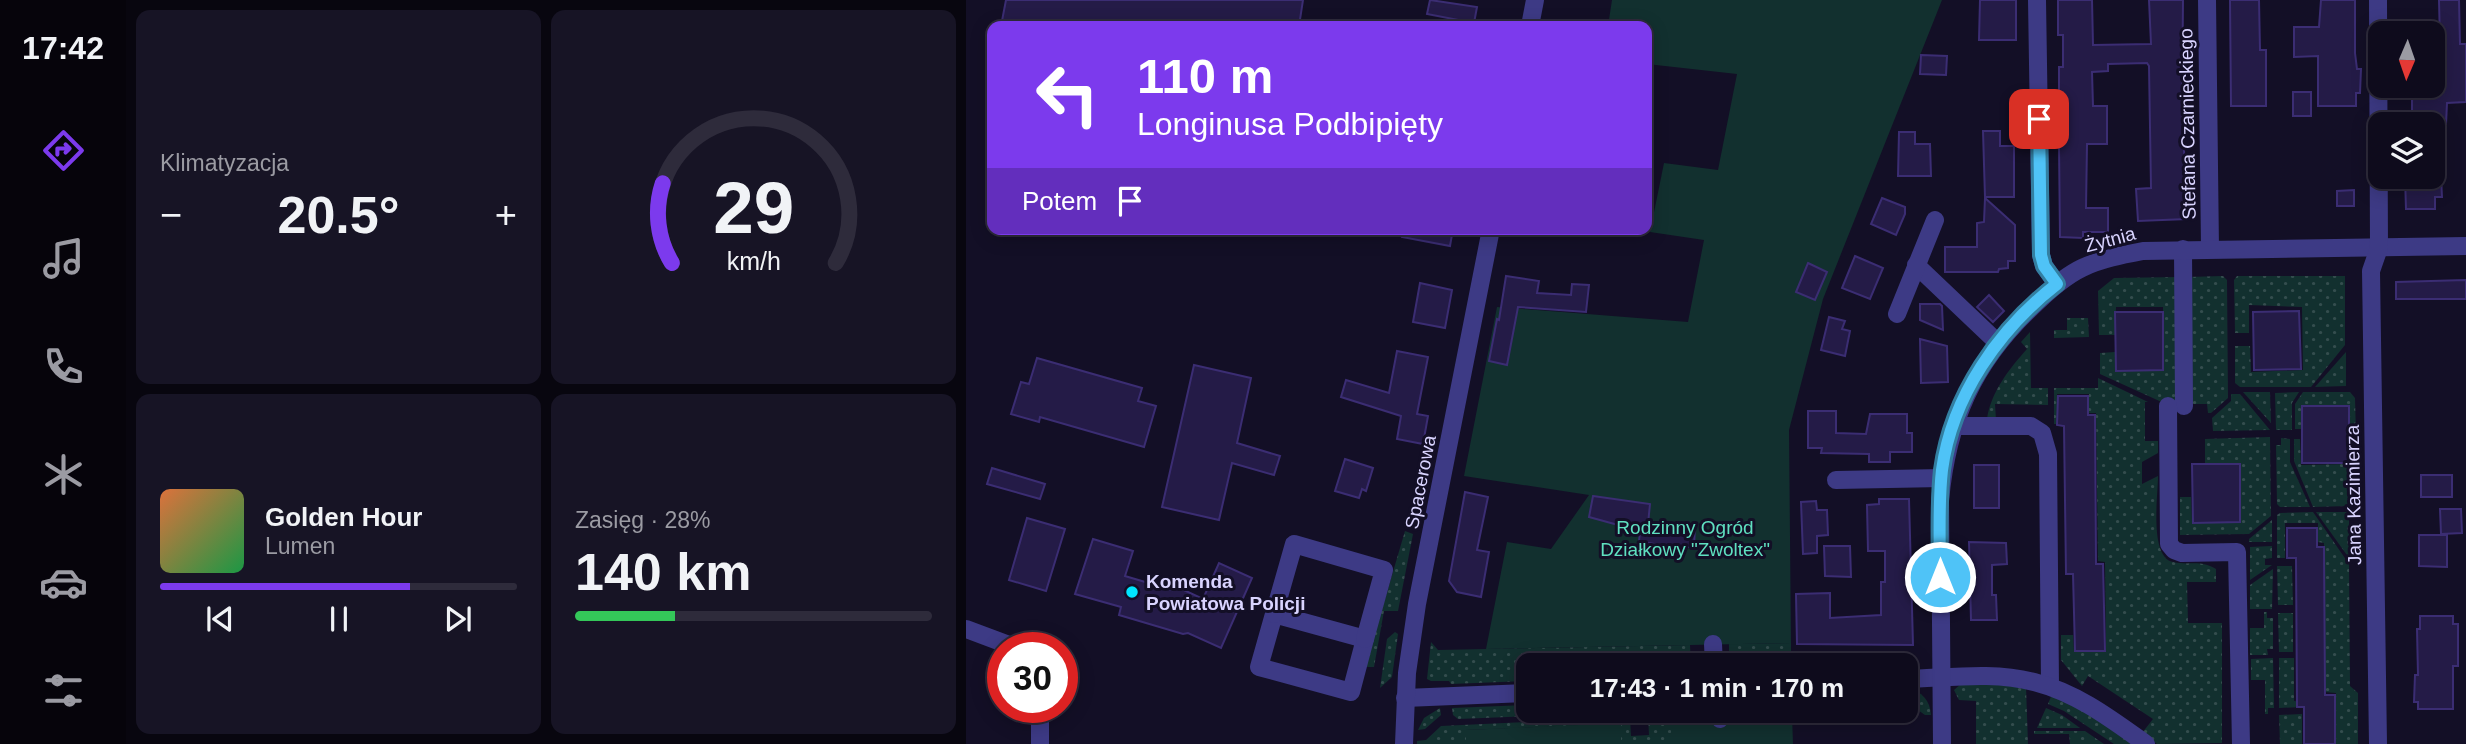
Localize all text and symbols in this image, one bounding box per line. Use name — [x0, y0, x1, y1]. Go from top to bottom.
north arrow — [2368, 21, 2445, 98]
map controls — [2368, 21, 2445, 189]
street label: Stefana Czarnieckiego — [2175, 28, 2200, 220]
text: 17:42 — [22, 30, 104, 66]
icon: left — [1022, 49, 1113, 140]
text: 110 m — [1137, 49, 1273, 103]
pin — [2009, 89, 2069, 149]
icon: arrive — [2020, 100, 2058, 138]
text: Longinusa Podbipięty — [1137, 106, 1443, 142]
button: layers — [2368, 112, 2445, 189]
icon: directions — [39, 126, 88, 175]
text: Klimatyzacja — [160, 150, 289, 176]
text: 29 — [713, 167, 794, 248]
icon: arrive — [1111, 182, 1149, 220]
text: 20.5° — [277, 186, 400, 244]
text: Potem — [1022, 186, 1097, 216]
text: − — [160, 194, 182, 236]
text: + — [495, 194, 517, 236]
street label: Żytnia — [2082, 223, 2138, 256]
icon: music — [39, 234, 88, 283]
text: km/h — [726, 247, 781, 275]
icon: phone — [39, 342, 88, 391]
street label: Jana Kazimierza — [2342, 424, 2365, 565]
street label: Spacerowa — [1401, 433, 1440, 531]
icon: climate — [39, 450, 88, 499]
text: Golden Hour — [265, 502, 422, 532]
text: Zasięg · 28% — [575, 507, 711, 533]
park label: Rodzinny Ogród Działkowy "Zwoltex" — [1600, 517, 1770, 560]
text: Lumen — [265, 533, 335, 559]
position arrow — [1903, 540, 1977, 614]
text: 140 km — [575, 543, 751, 601]
icon: car — [39, 558, 88, 607]
place label: Komenda Powiatowa Policji — [1146, 571, 1305, 614]
marker: Komenda Powiatowa Policji — [1124, 584, 1140, 600]
icon: previous — [201, 600, 239, 638]
icon: pause — [320, 600, 358, 638]
icon: next — [439, 600, 477, 638]
speed limit sign: 30 — [987, 632, 1078, 723]
icon: filters — [39, 666, 88, 715]
text: 17:43 · 1 min · 170 m — [1590, 673, 1844, 703]

